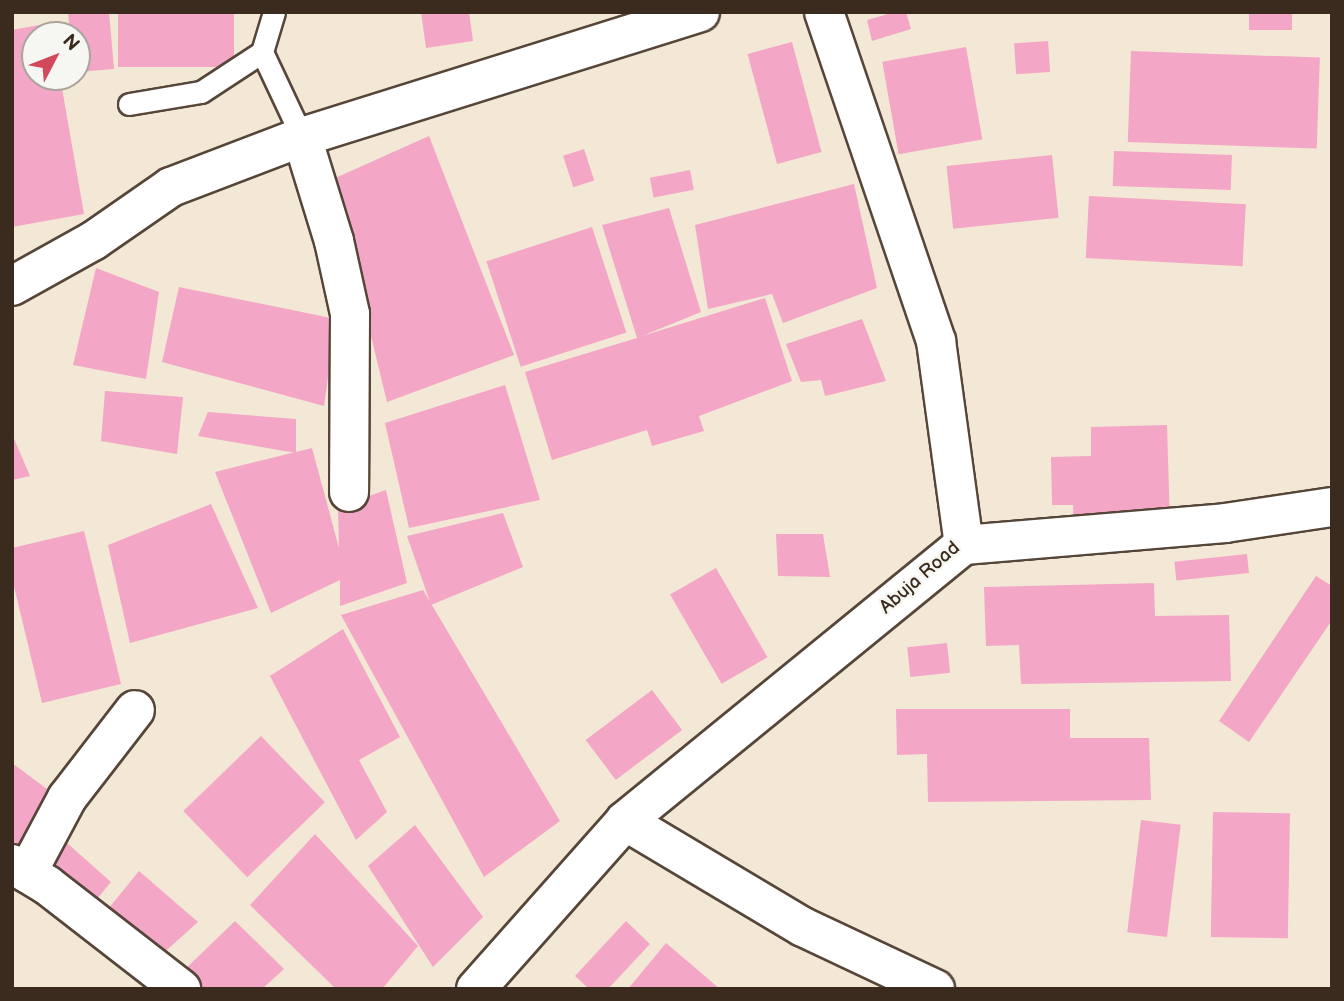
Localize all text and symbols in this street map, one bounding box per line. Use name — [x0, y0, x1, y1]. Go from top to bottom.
north arrow — [21, 21, 91, 91]
text: N — [57, 30, 84, 56]
street label: Abuja Road — [875, 537, 965, 619]

